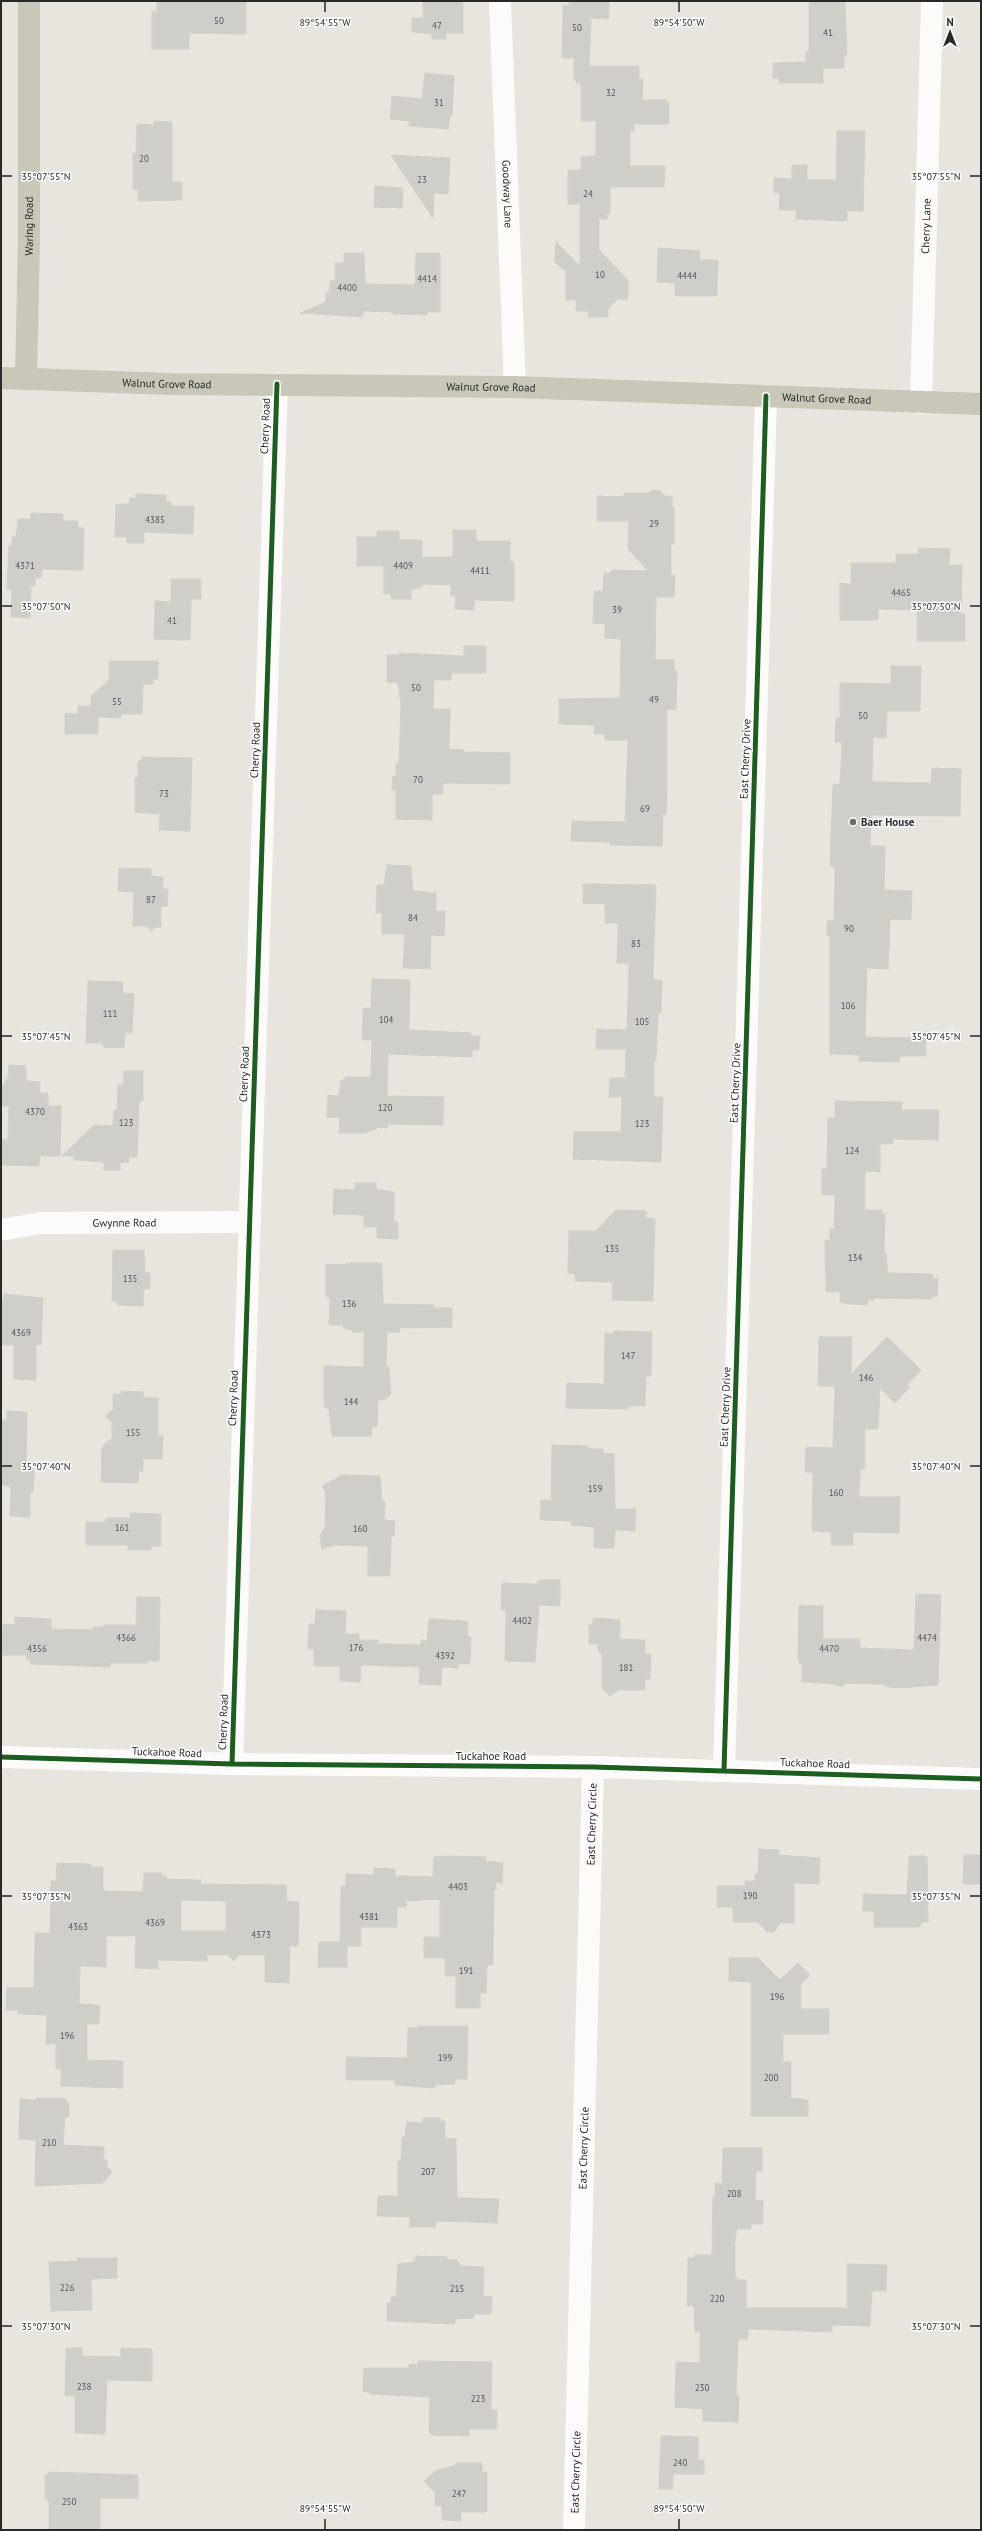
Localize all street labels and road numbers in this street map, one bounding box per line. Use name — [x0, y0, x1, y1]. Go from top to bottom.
street label: Goodway Lane — [499, 159, 516, 229]
street label: Waring Road — [22, 196, 36, 256]
street label: Cherry Lane — [918, 198, 934, 254]
street label: Walnut Grove Road — [122, 375, 212, 391]
street label: Walnut Grove Road — [446, 379, 536, 395]
street label: Walnut Grove Road — [782, 390, 872, 407]
street label: Cherry Road — [257, 398, 273, 454]
street label: East Cherry Drive — [737, 718, 753, 799]
street label: Cherry Road — [247, 722, 263, 778]
street label: East Cherry Drive — [727, 1042, 743, 1123]
street label: Cherry Road — [236, 1046, 252, 1102]
street label: Gwynne Road — [92, 1215, 156, 1230]
street label: East Cherry Drive — [717, 1366, 733, 1447]
street label: Cherry Road — [225, 1370, 241, 1426]
street label: Cherry Road — [215, 1694, 231, 1750]
street label: Tuckahoe Road — [132, 1744, 202, 1760]
street label: Tuckahoe Road — [456, 1749, 526, 1763]
street label: Tuckahoe Road — [780, 1755, 850, 1771]
street label: East Cherry Circle — [584, 1782, 600, 1866]
street label: East Cherry Circle — [575, 2106, 592, 2190]
street label: East Cherry Circle — [567, 2430, 583, 2513]

